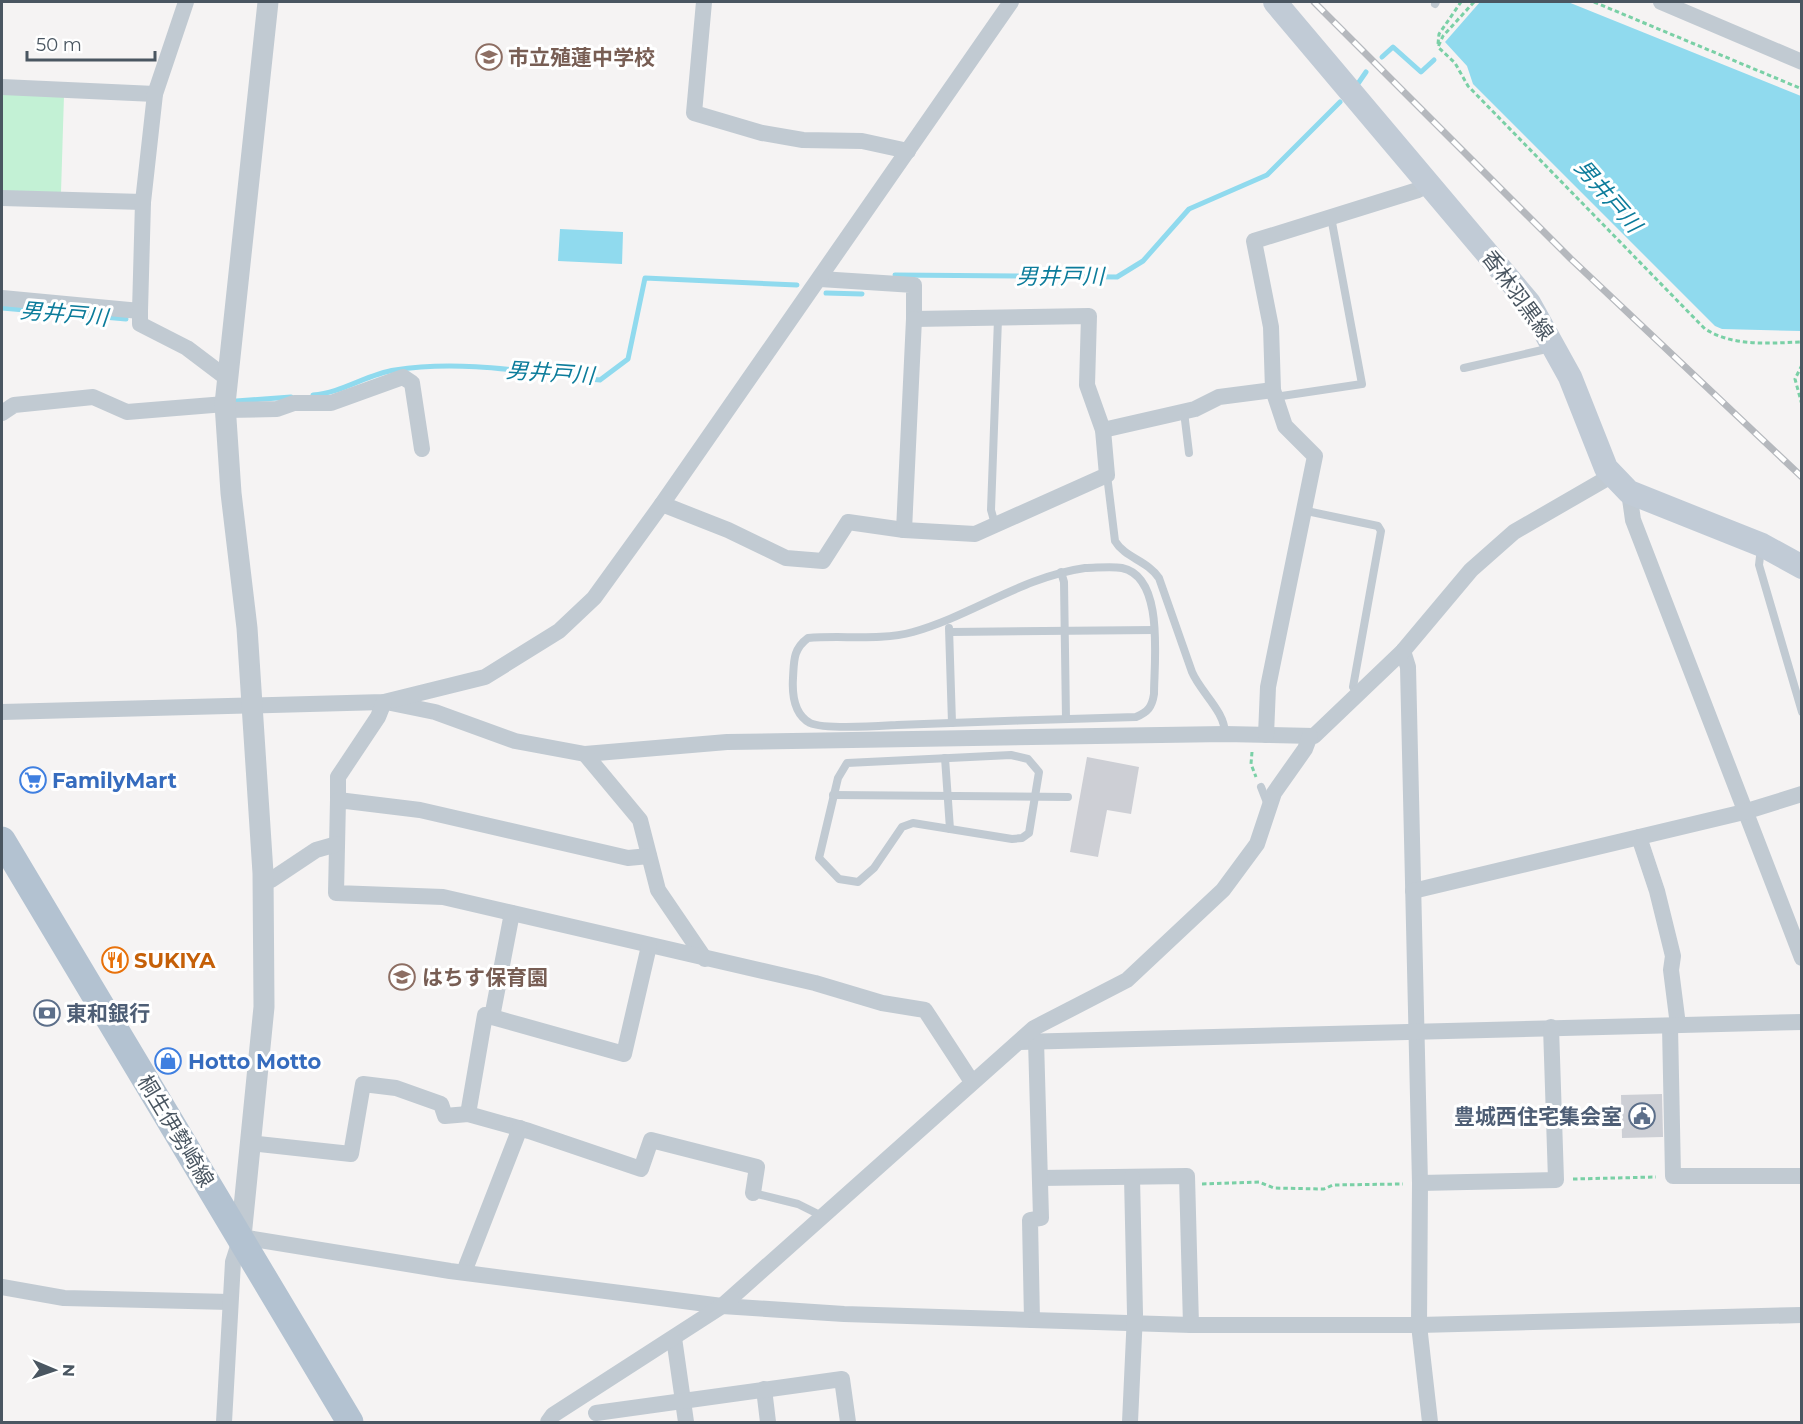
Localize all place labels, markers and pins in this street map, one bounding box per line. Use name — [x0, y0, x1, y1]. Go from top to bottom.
school or university icon: 市立殖蓮中学校 — [474, 42, 504, 72]
place label: 市立殖蓮中学校 — [508, 45, 655, 70]
supermarket icon: FamilyMart — [18, 765, 48, 795]
place label: FamilyMart — [52, 768, 177, 793]
restaurant icon: SUKIYA — [100, 945, 130, 975]
place label: SUKIYA — [134, 948, 216, 973]
school or university icon: はちす保育園 — [387, 962, 417, 992]
place label: はちす保育園 — [422, 965, 548, 990]
bank icon: 東和銀行 — [32, 998, 62, 1028]
place label: 東和銀行 — [66, 1001, 150, 1026]
shop icon: Hotto Motto — [153, 1046, 183, 1076]
place label: Hotto Motto — [188, 1049, 322, 1074]
public building icon: 豊城西住宅集会室 — [1627, 1101, 1657, 1131]
place label: 豊城西住宅集会室 — [1454, 1104, 1622, 1129]

